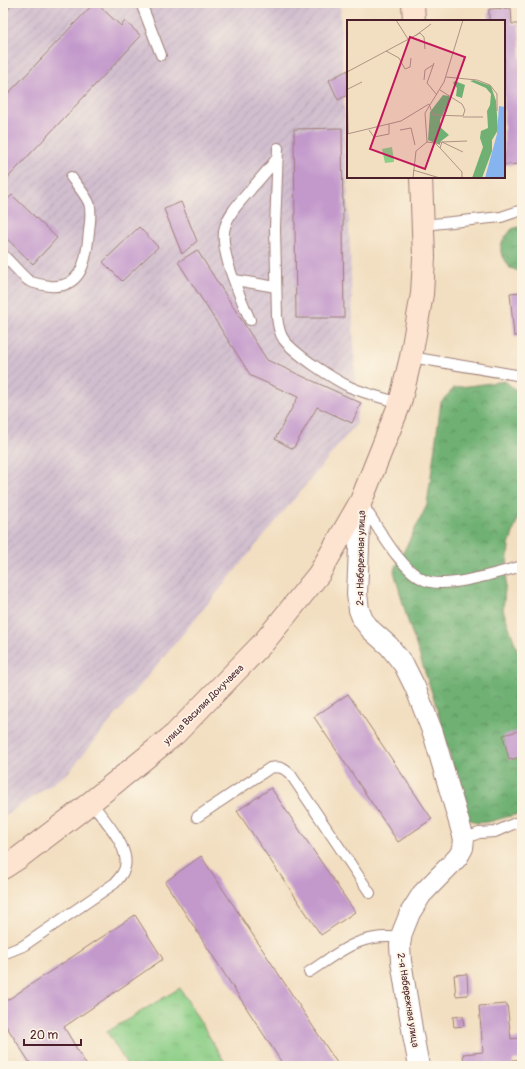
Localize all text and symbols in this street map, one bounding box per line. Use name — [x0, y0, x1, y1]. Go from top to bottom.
inset map — [347, 20, 505, 178]
street label: 2-я Набережная улица — [354, 510, 368, 606]
street label: улица Василия Докучаева — [160, 662, 247, 748]
street label: 2-я Набережная улица — [395, 952, 421, 1049]
scale bar — [24, 1021, 81, 1047]
text: 20 m — [30, 1028, 59, 1043]

